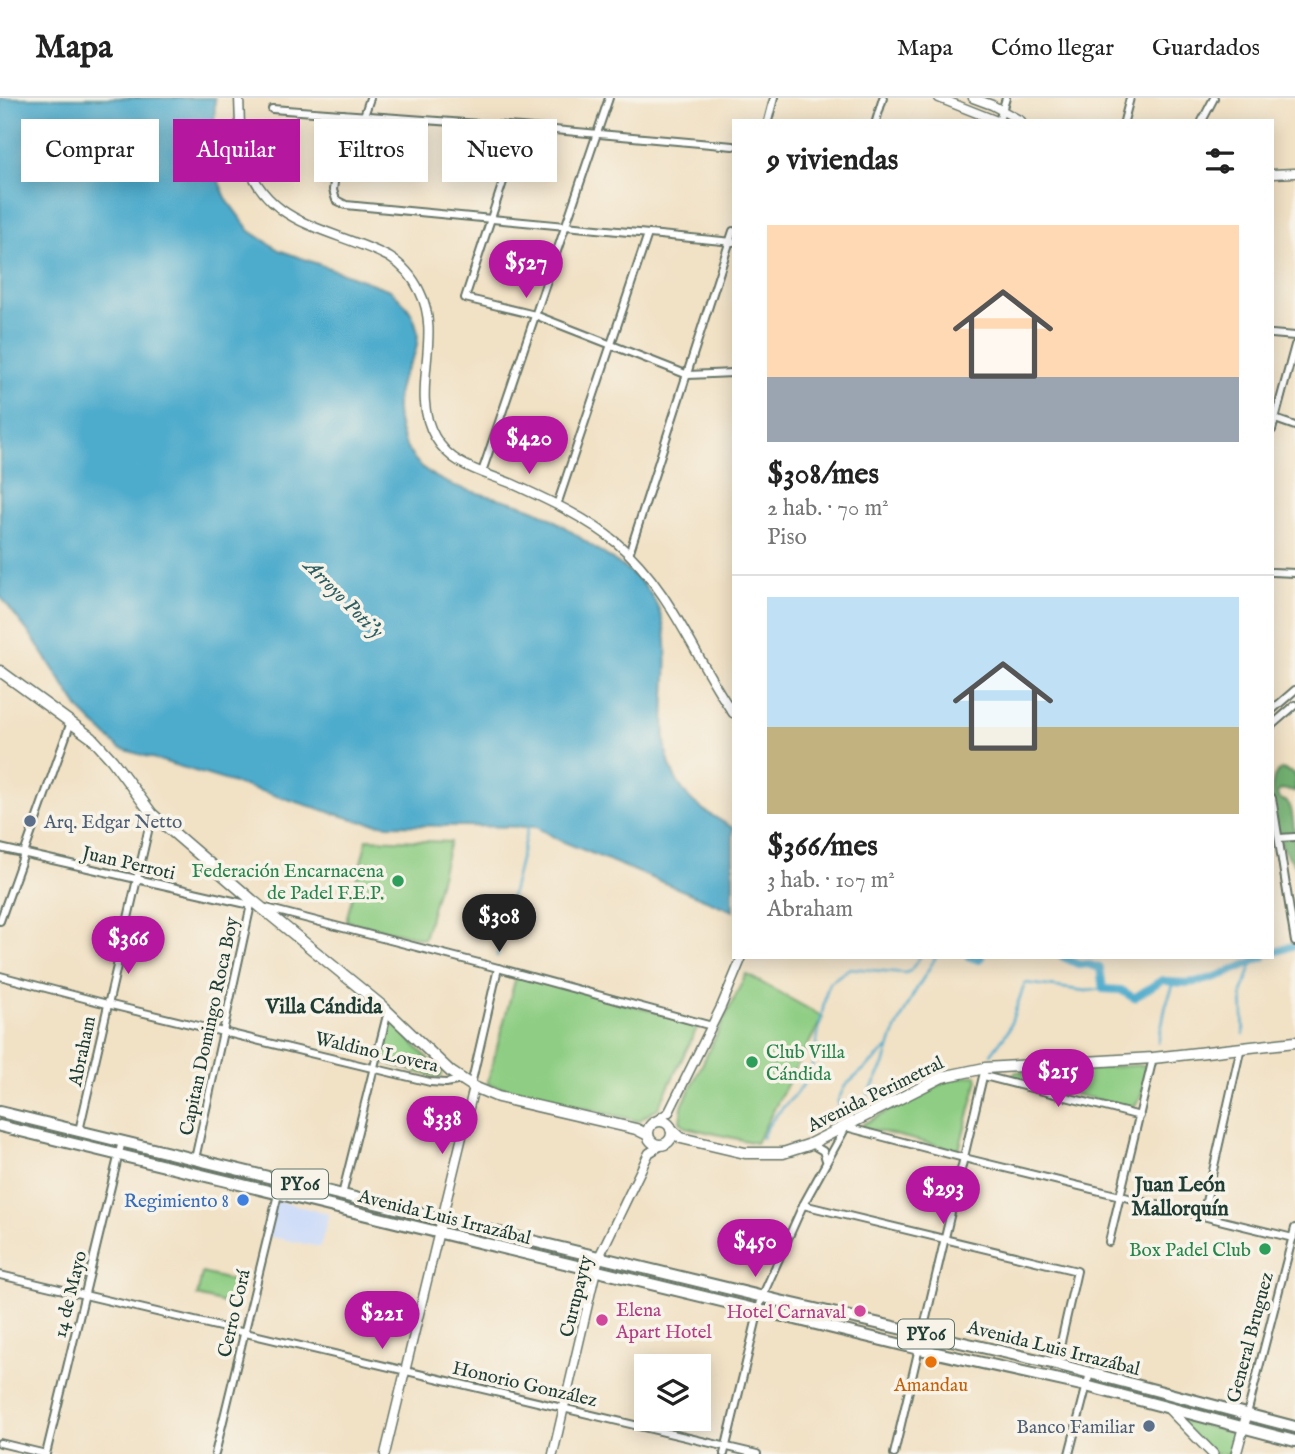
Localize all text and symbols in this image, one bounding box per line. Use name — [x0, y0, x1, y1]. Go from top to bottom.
text: Mapa — [35, 27, 112, 69]
text: Mapa — [897, 33, 953, 64]
text: Cómo llegar — [991, 33, 1114, 64]
text: Guardados — [1152, 33, 1260, 64]
chip: Comprar — [21, 119, 159, 182]
chip: Alquilar — [173, 119, 300, 182]
chip: Filtros — [314, 119, 428, 182]
chip: Nuevo — [442, 119, 557, 182]
text: 9 viviendas — [767, 142, 898, 180]
icon: filters — [1201, 142, 1239, 180]
pin: $527 — [485, 240, 567, 300]
text: $527 — [505, 248, 547, 277]
icon: home — [940, 271, 1066, 397]
pin: $420 — [488, 416, 570, 476]
text: $420 — [506, 424, 552, 453]
text: $308/mes — [767, 456, 879, 494]
text: 2 hab. · 70 m² — [767, 494, 889, 523]
text: Piso — [767, 523, 807, 552]
water label: Arroyo Poti'y — [296, 552, 389, 645]
icon: home — [940, 643, 1066, 769]
place label: Arq. Edgar Netto — [43, 811, 182, 835]
marker: Arq. Edgar Netto — [22, 813, 38, 829]
text: $366/mes — [767, 828, 878, 866]
street label: Juan Perroti — [78, 841, 177, 886]
place label: Federación Encarnacena de Padel F.E.P. — [192, 860, 385, 906]
text: 3 hab. · 107 m² — [767, 866, 895, 895]
marker: Federación Encarnacena de Padel F.E.P. — [390, 873, 406, 889]
pin: $308 — [458, 894, 540, 954]
text: Abraham — [767, 895, 853, 924]
text: $308 — [478, 902, 520, 931]
street label: Capitan Domingo Roca Boy — [175, 914, 245, 1138]
pin: $366 — [87, 916, 169, 976]
text: $366 — [108, 924, 148, 953]
district label: Villa Cándida — [265, 994, 383, 1021]
street label: Abraham — [64, 1014, 102, 1090]
street label: Waldino Lovera — [312, 1027, 441, 1079]
place label: Club Villa Cándida — [766, 1041, 846, 1087]
pin: $215 — [1017, 1049, 1099, 1109]
street label: Avenida Perimetral — [803, 1051, 949, 1139]
marker: Club Villa Cándida — [744, 1054, 760, 1070]
text: $215 — [1038, 1057, 1078, 1086]
pin: $338 — [401, 1096, 483, 1156]
text: $338 — [423, 1104, 461, 1133]
pin: $293 — [902, 1166, 984, 1226]
road number: PY06 — [272, 1170, 328, 1198]
district label: Juan León Mallorquín — [1131, 1172, 1229, 1223]
text: $293 — [922, 1174, 964, 1203]
street label: Avenida Luis Irrazábal — [355, 1185, 534, 1251]
place label: Regimiento 8 — [124, 1190, 229, 1214]
marker: Regimiento 8 — [235, 1192, 251, 1208]
pin: $450 — [714, 1220, 796, 1279]
text: $450 — [733, 1227, 777, 1256]
place label: Box Padel Club — [1129, 1239, 1251, 1263]
marker: Box Padel Club — [1257, 1241, 1273, 1257]
street label: 14 de Mayo — [49, 1249, 93, 1340]
street label: Curupayty — [555, 1252, 599, 1340]
street label: Cerro Corá — [213, 1266, 257, 1360]
street label: General Bruguez — [1222, 1269, 1280, 1405]
pin: $221 — [341, 1292, 423, 1351]
text: $221 — [361, 1299, 403, 1328]
place label: Elena Apart Hotel — [615, 1299, 712, 1345]
place label: Hotel Carnaval — [726, 1301, 847, 1325]
marker: Hotel Carnaval — [852, 1303, 868, 1319]
marker: Elena Apart Hotel — [594, 1312, 610, 1328]
street label: Avenida Luis Irrazábal — [964, 1316, 1143, 1382]
road number: PY06 — [898, 1320, 954, 1349]
map controls — [634, 1354, 711, 1431]
button: layers — [634, 1354, 711, 1431]
marker: Amandau — [923, 1354, 939, 1370]
street label: Honorio González — [450, 1357, 599, 1413]
place label: Amandau — [893, 1374, 968, 1398]
place label: Banco Familiar — [1016, 1416, 1135, 1440]
marker: Banco Familiar — [1141, 1418, 1157, 1434]

